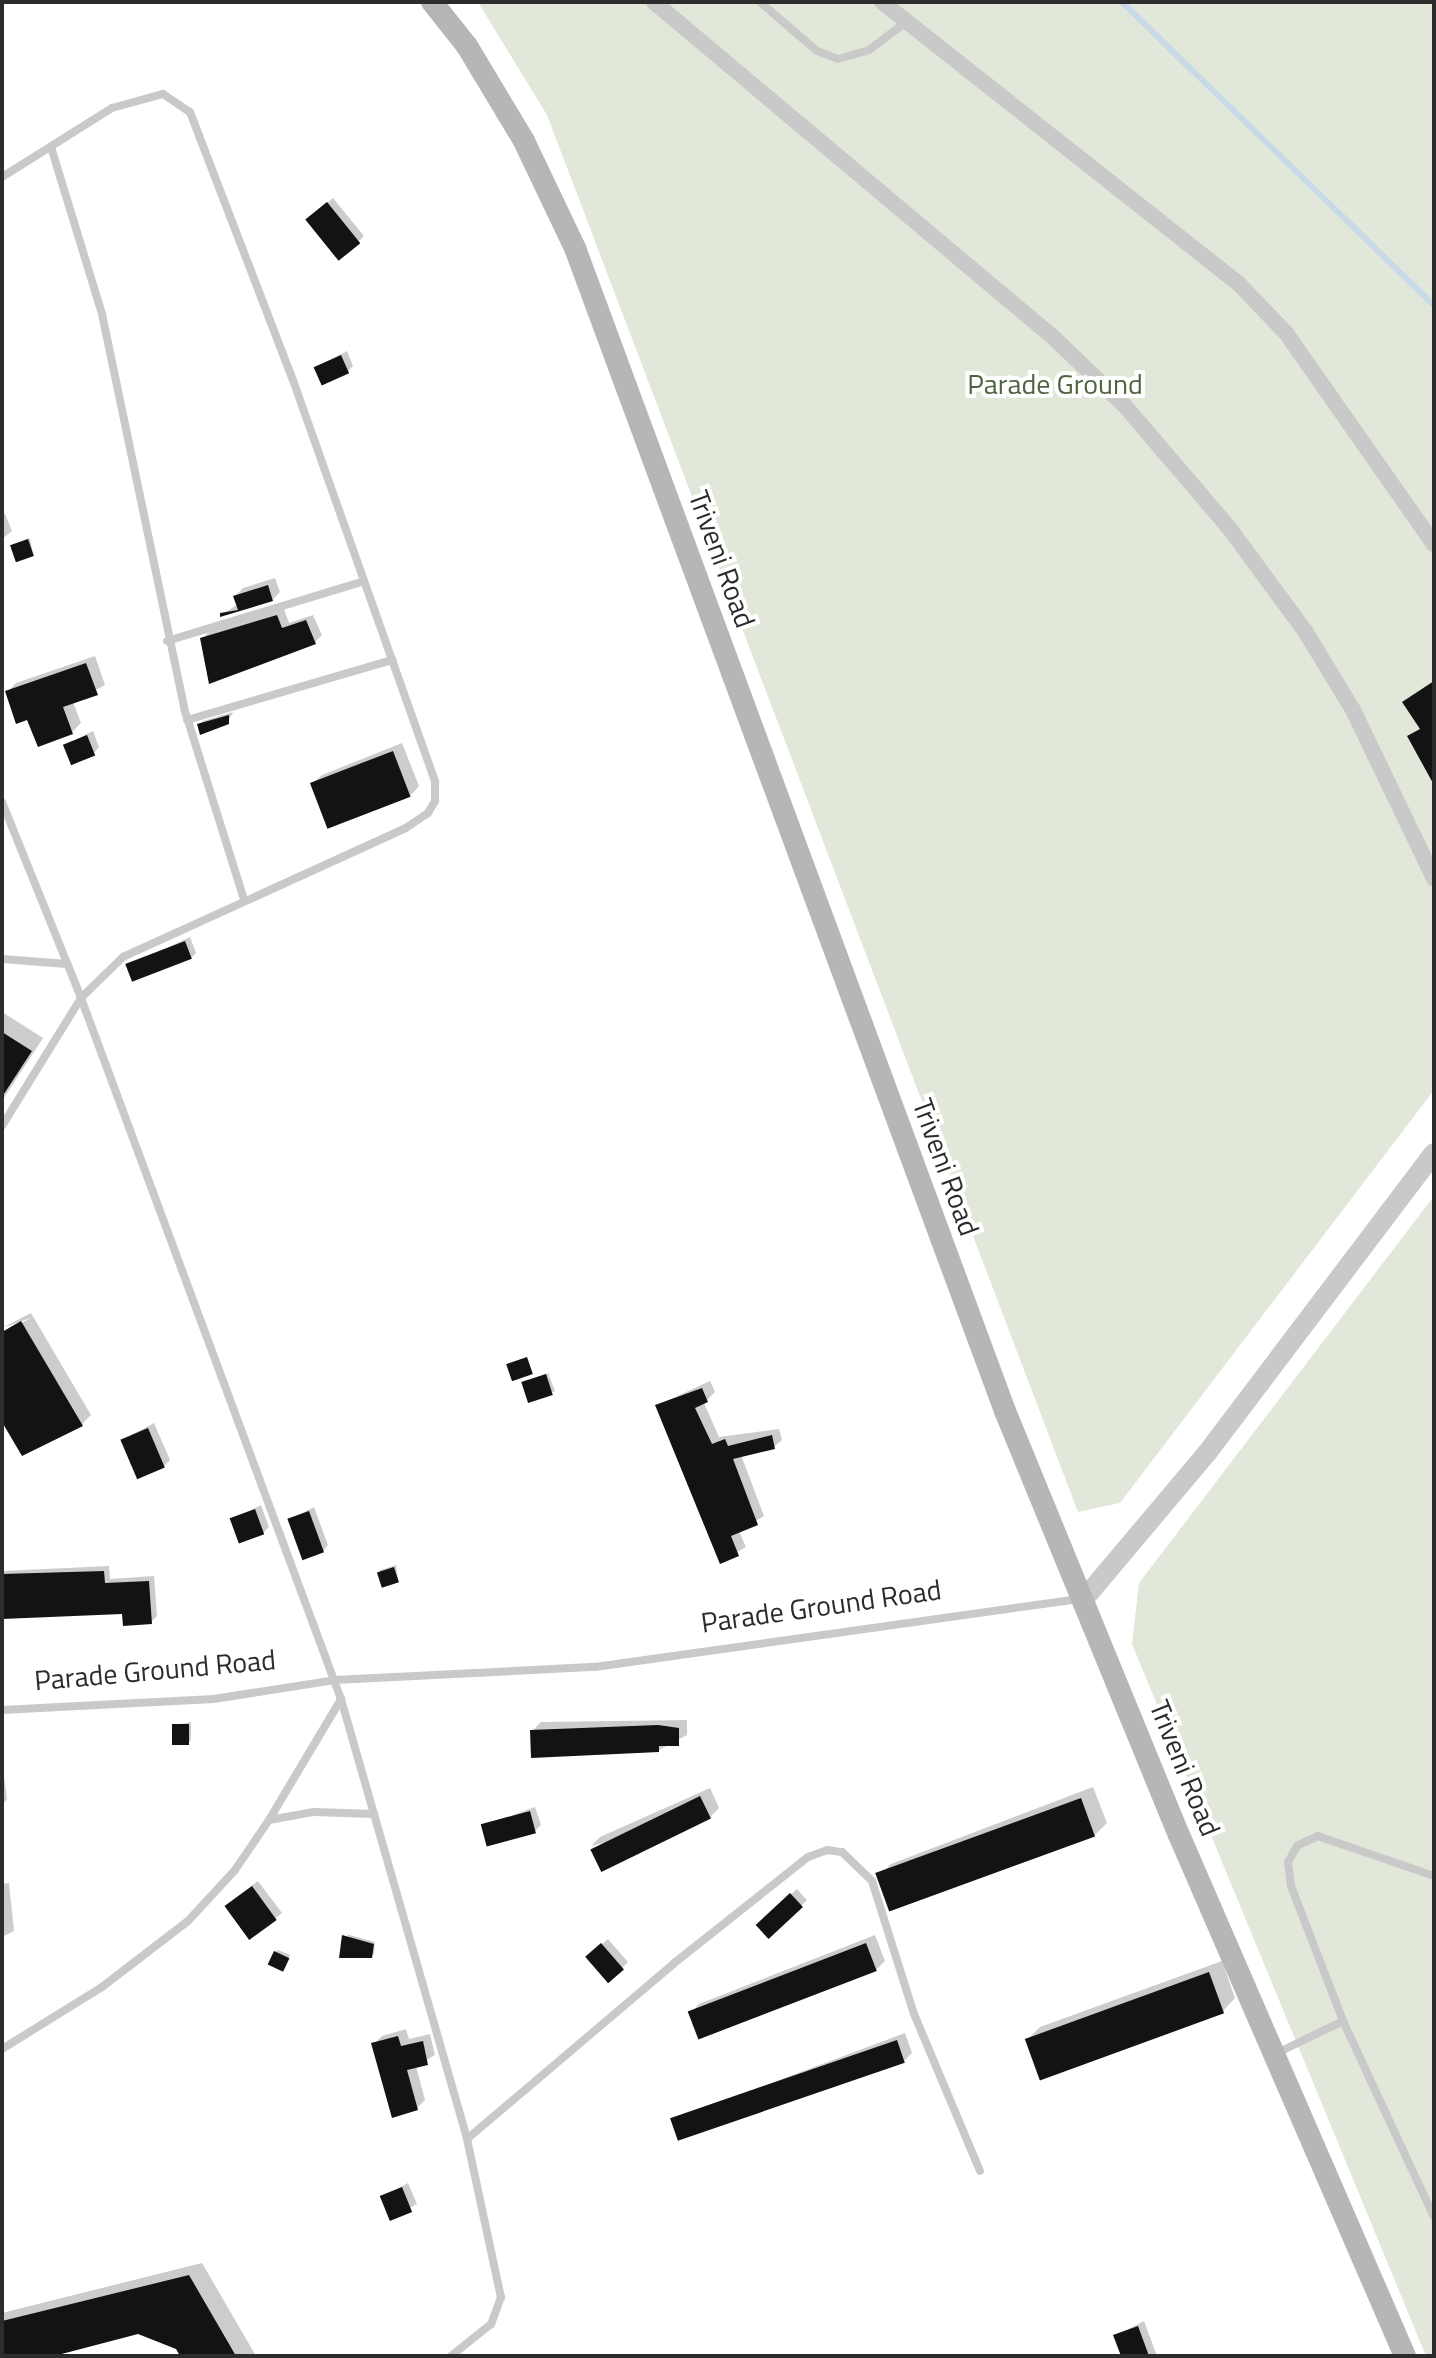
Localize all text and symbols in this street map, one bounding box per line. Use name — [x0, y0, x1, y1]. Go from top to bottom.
park label: Parade Ground — [967, 367, 1143, 401]
street label: Triveni Road — [682, 486, 762, 632]
street label: Triveni Road — [906, 1094, 986, 1240]
street label: Parade Ground Road — [699, 1573, 943, 1639]
street label: Parade Ground Road — [33, 1643, 277, 1697]
street label: Triveni Road — [1143, 1695, 1227, 1841]

